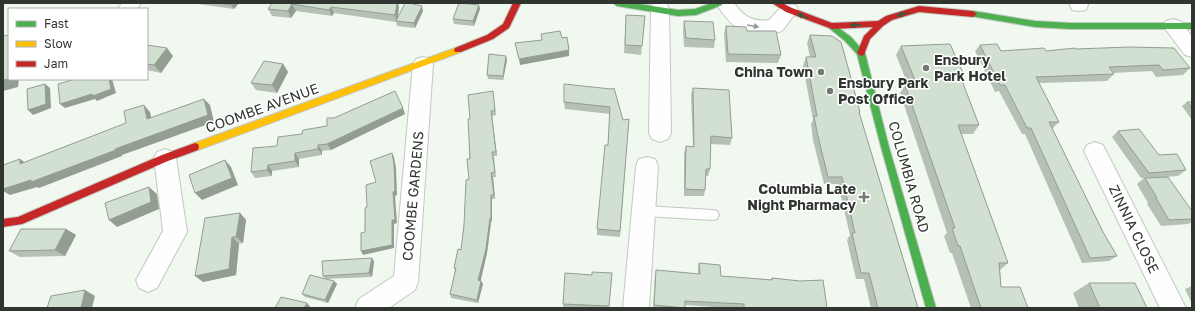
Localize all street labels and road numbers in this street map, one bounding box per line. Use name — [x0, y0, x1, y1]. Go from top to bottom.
street label: COOMBE AVENUE — [203, 79, 321, 136]
street label: COLUMBIA ROAD — [885, 119, 934, 235]
street label: COOMBE GARDENS — [398, 130, 427, 262]
street label: ZINNIA CLOSE — [1106, 182, 1163, 276]

